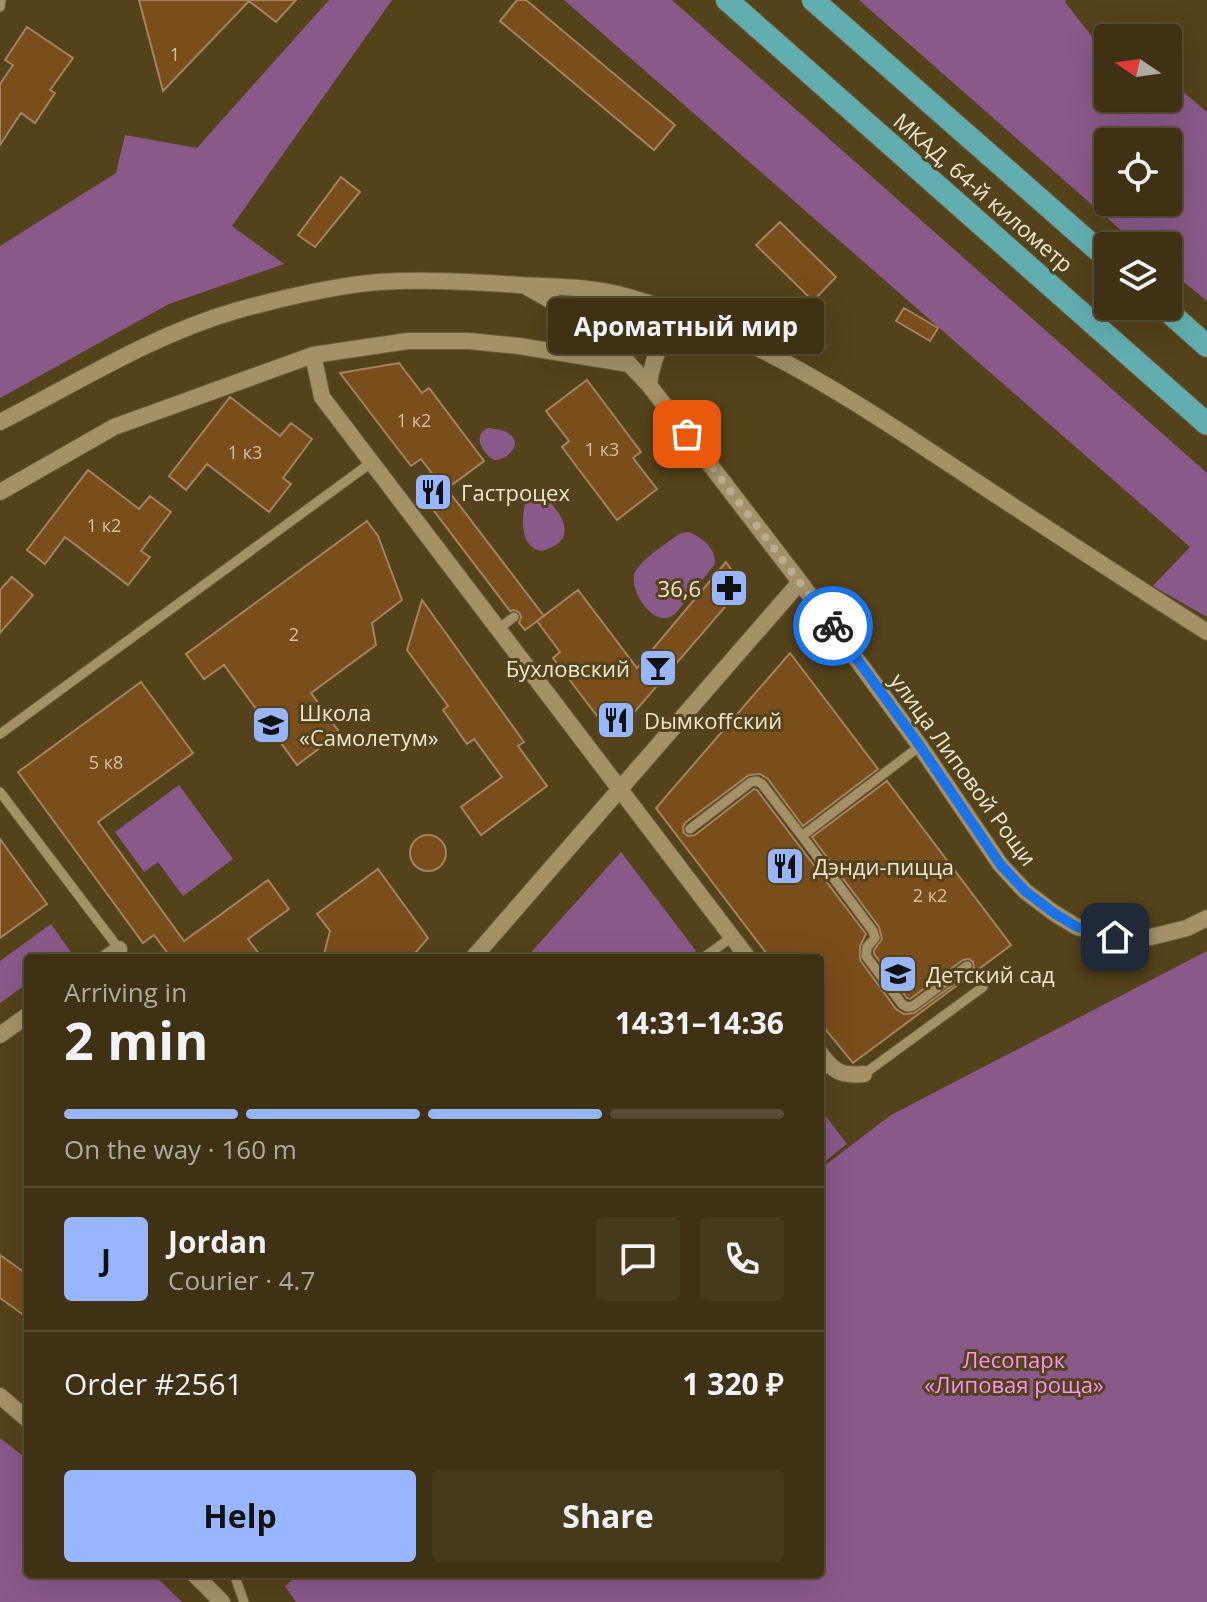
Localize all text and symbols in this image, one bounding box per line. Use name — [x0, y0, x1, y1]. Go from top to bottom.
north arrow — [1094, 24, 1182, 112]
map controls — [1094, 24, 1182, 320]
house number: 1 — [170, 42, 180, 66]
street label: МКАД, 64-й километр — [888, 106, 1080, 278]
button: locate — [1094, 128, 1182, 216]
button: layers — [1094, 232, 1182, 320]
callout: Ароматный мир — [549, 298, 825, 354]
text: Ароматный мир — [574, 308, 798, 344]
pin — [653, 400, 721, 468]
house number: 1 к2 — [397, 408, 431, 432]
icon: bag — [665, 412, 709, 456]
house number: 1 к3 — [585, 437, 619, 461]
house number: 1 к3 — [228, 440, 262, 464]
restaurant icon: Гастроцех — [412, 471, 454, 513]
place label: Гастроцех — [461, 477, 570, 507]
house number: 1 к2 — [87, 513, 121, 537]
pharmacy icon: 36,6 — [708, 567, 750, 609]
place label: 36,6 — [658, 573, 701, 603]
courier — [793, 586, 873, 666]
icon: bike — [811, 604, 855, 648]
house number: 2 — [289, 622, 299, 646]
bar icon: Бухловский — [637, 647, 679, 689]
place label: Бухловский — [506, 653, 630, 683]
street label: улица Липовой Рощи — [884, 667, 1044, 871]
place label: Школа «Самолетум» — [299, 697, 439, 752]
restaurant icon: Dымкoffский — [595, 699, 637, 741]
school or university icon: Школа «Самолетум» — [250, 704, 292, 746]
place label: Dымкoffский — [644, 705, 782, 735]
house number: 5 к8 — [89, 750, 123, 774]
restaurant icon: Дэнди-пицца — [764, 845, 806, 887]
place label: Дэнди-пицца — [813, 851, 954, 881]
house number: 2 к2 — [913, 883, 947, 907]
pin — [1081, 903, 1149, 971]
icon: home — [1093, 915, 1137, 959]
school or university icon: Детский сад — [877, 953, 919, 995]
place label: Детский сад — [926, 959, 1055, 989]
text: Arriving in — [64, 974, 187, 1010]
text: 14:31–14:36 — [615, 1002, 784, 1043]
text: 2 min — [64, 1004, 208, 1075]
text: On the way · 160 m — [64, 1131, 297, 1167]
button: chat — [596, 1217, 680, 1301]
button: phone — [700, 1217, 784, 1301]
text: Jordan — [168, 1221, 267, 1262]
text: J — [101, 1239, 111, 1280]
text: Courier · 4.7 — [168, 1262, 315, 1298]
park label: Лесопарк «Липовая роща» — [924, 1344, 1104, 1399]
text: Order #2561 — [64, 1363, 243, 1404]
text: 1 320 ₽ — [682, 1363, 784, 1404]
button: Help — [64, 1470, 416, 1562]
button: Share — [432, 1470, 784, 1562]

